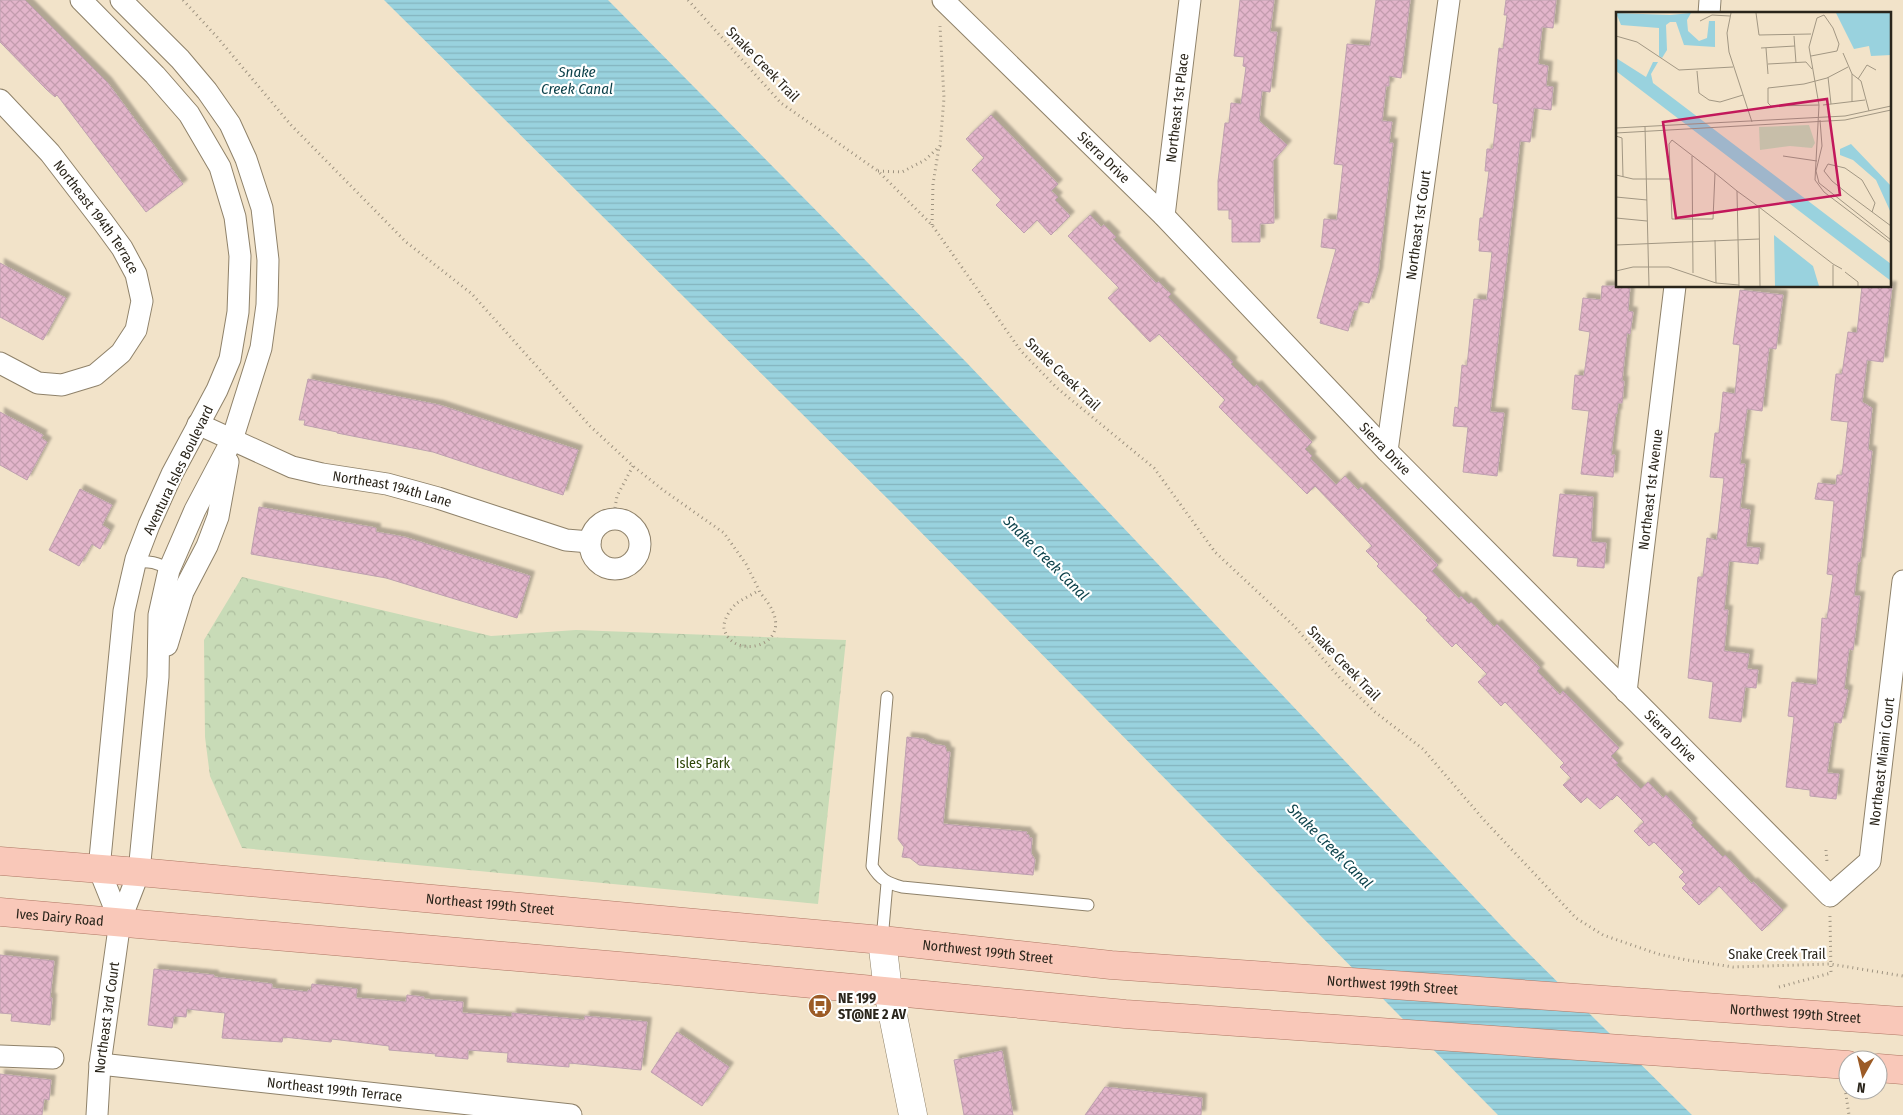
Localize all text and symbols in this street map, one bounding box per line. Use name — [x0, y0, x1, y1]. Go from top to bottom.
inset map — [1616, 12, 1890, 288]
street label: Snake Creek Trail — [723, 23, 803, 106]
street label: Northeast 1st Place — [1163, 52, 1193, 163]
water label: Snake Creek Canal — [541, 63, 613, 98]
street label: Sierra Drive — [1074, 128, 1133, 187]
street label: Northeast 194th Terrace — [50, 157, 142, 277]
street label: Northeast 1st Court — [1403, 169, 1435, 281]
street label: Snake Creek Trail — [1022, 334, 1104, 415]
street label: Aventura Isles Boulevard — [140, 403, 217, 538]
street label: Sierra Drive — [1355, 419, 1414, 479]
street label: Northeast 1st Avenue — [1635, 428, 1667, 551]
street label: Northeast 194th Lane — [331, 468, 454, 511]
water label: Snake Creek Canal — [999, 511, 1092, 604]
street label: Snake Creek Trail — [1304, 622, 1384, 705]
street label: Northeast Miami Court — [1866, 696, 1898, 827]
street label: Sierra Drive — [1641, 707, 1700, 766]
park label: Isles Park — [676, 755, 731, 772]
water label: Snake Creek Canal — [1283, 799, 1376, 892]
street label: Northeast 199th Street — [425, 890, 555, 919]
street label: Ives Dairy Road — [15, 905, 104, 930]
street label: Northwest 199th Street — [921, 936, 1054, 968]
street label: Snake Creek Trail — [1728, 946, 1826, 963]
street label: Northeast 3rd Court — [91, 960, 123, 1074]
street label: Northwest 199th Street — [1326, 972, 1459, 999]
place label: NE 199 ST@NE 2 AV — [838, 990, 907, 1023]
bus stop icon: NE 199 ST@NE 2 AV — [807, 993, 833, 1019]
street label: Northwest 199th Street — [1729, 1001, 1862, 1027]
north arrow — [1838, 1050, 1888, 1100]
street label: Northeast 199th Terrace — [266, 1074, 403, 1106]
text: N — [1856, 1078, 1867, 1096]

